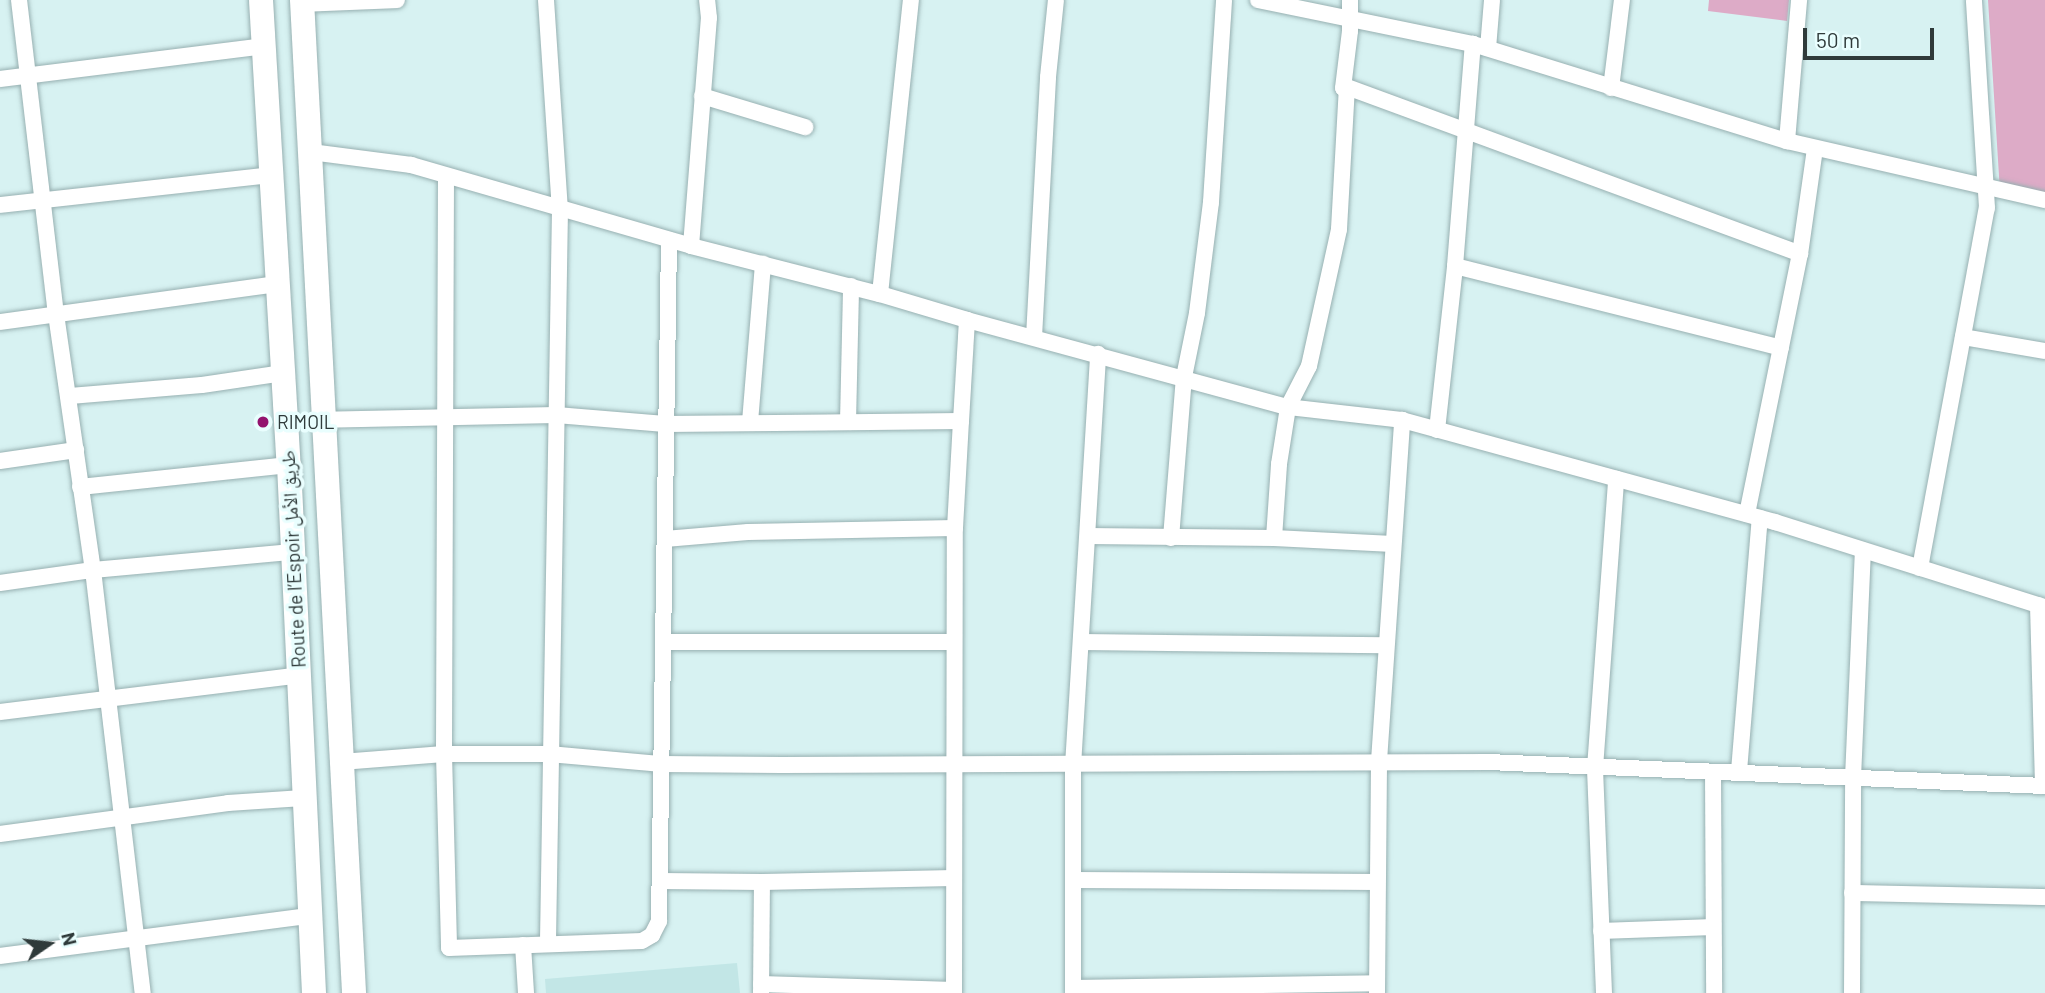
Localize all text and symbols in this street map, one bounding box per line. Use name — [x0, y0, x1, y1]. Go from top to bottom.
scale bar — [1807, 14, 1938, 58]
text: 50 m — [1816, 27, 1860, 52]
place label: RIMOIL — [277, 411, 335, 433]
marker: RIMOIL — [255, 414, 271, 430]
street label: Route de l’Espoir طريق الأمل — [276, 450, 310, 668]
north arrow — [14, 909, 84, 979]
text: N — [57, 930, 83, 948]

